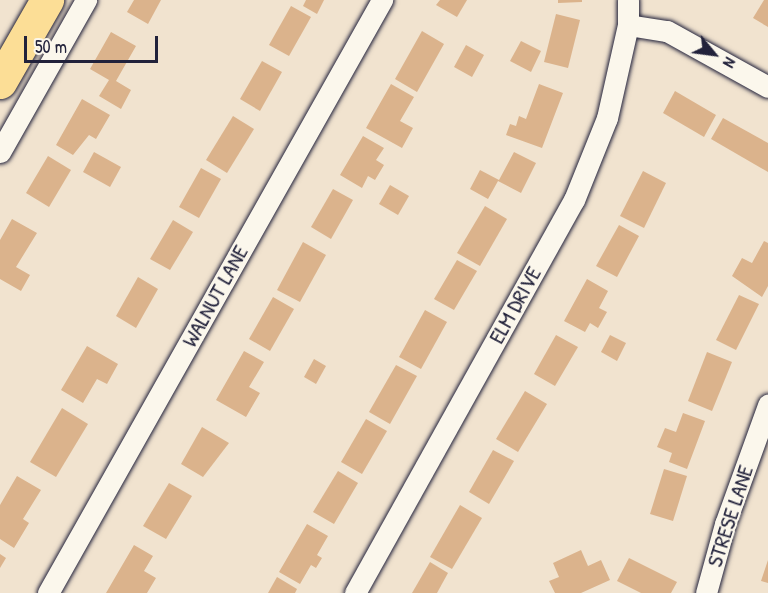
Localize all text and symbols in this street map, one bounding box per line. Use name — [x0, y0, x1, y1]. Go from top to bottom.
scale bar — [27, 24, 160, 62]
north arrow — [684, 24, 744, 84]
text: 50 m — [35, 34, 67, 59]
text: N — [718, 54, 741, 72]
street label: WALNUT LANE — [176, 241, 254, 351]
street label: ELM DRIVE — [483, 262, 547, 348]
street label: STRESE LANE — [701, 462, 759, 570]

